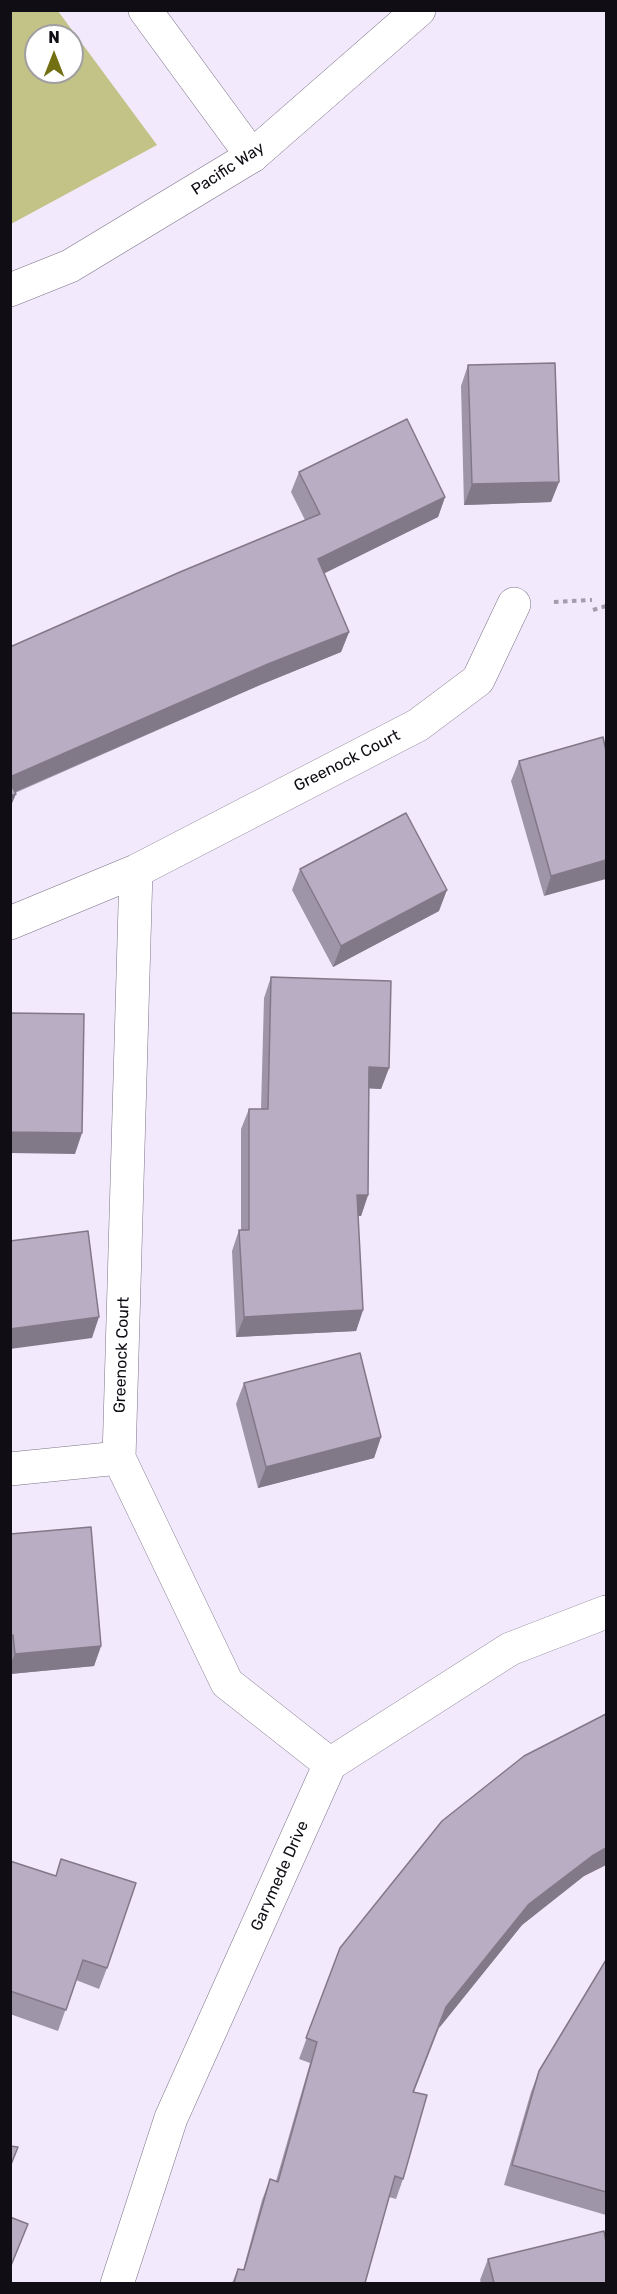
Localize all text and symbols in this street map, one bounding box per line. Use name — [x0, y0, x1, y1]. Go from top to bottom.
north arrow — [24, 24, 84, 84]
text: N — [48, 28, 60, 47]
street label: Pacific Way — [188, 138, 268, 200]
street label: Greenock Court — [291, 726, 403, 796]
street label: Greenock Court — [110, 1296, 134, 1414]
street label: Garymede Drive — [247, 1818, 313, 1934]

